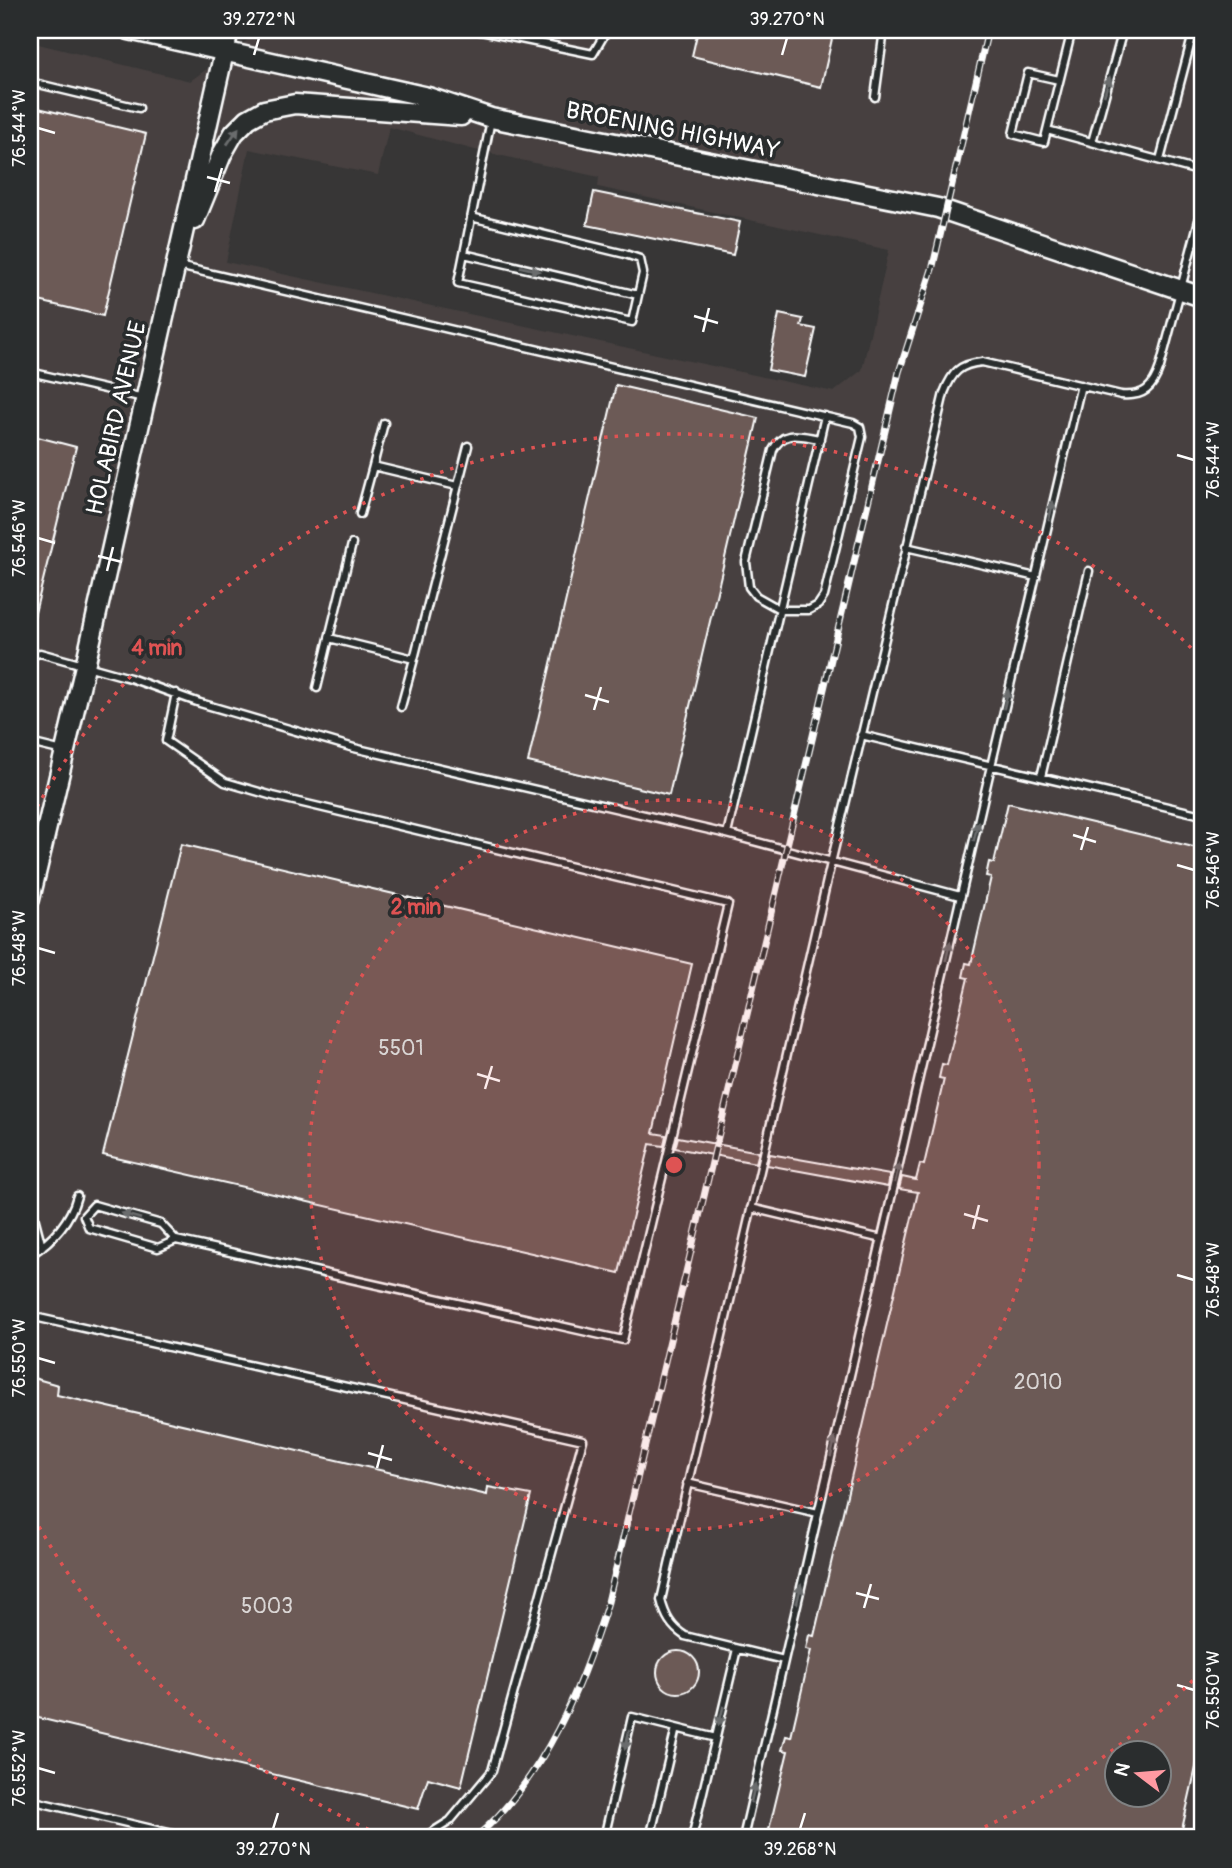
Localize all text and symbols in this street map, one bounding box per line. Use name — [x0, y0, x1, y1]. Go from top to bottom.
text: 39.272°N — [223, 8, 295, 31]
text: 39.270°N — [749, 8, 825, 31]
one-way arrow — [1103, 75, 1113, 96]
text: 76.544°W — [8, 89, 31, 167]
street label: BROENING HIGHWAY — [564, 96, 782, 165]
one-way arrow — [226, 127, 240, 145]
one-way arrow — [519, 264, 541, 275]
street label: HOLABIRD AVENUE — [80, 319, 153, 518]
text: 76.544°W — [1202, 421, 1225, 499]
text: 76.546°W — [8, 499, 31, 577]
one-way arrow — [1046, 500, 1057, 522]
text: 4 min — [132, 635, 183, 662]
one-way arrow — [1001, 688, 1012, 710]
one-way arrow — [970, 820, 981, 842]
text: 76.546°W — [1202, 831, 1225, 909]
text: 2 min — [391, 894, 441, 921]
text: 76.548°W — [8, 910, 31, 986]
one-way arrow — [943, 940, 954, 962]
house number: 5501 — [378, 1035, 424, 1062]
centre of rings — [662, 1153, 686, 1177]
one-way arrow — [892, 1161, 903, 1183]
one-way arrow — [120, 1210, 141, 1220]
text: 76.548°W — [1202, 1242, 1225, 1318]
text: 76.550°W — [8, 1318, 31, 1398]
house number: 2010 — [1014, 1369, 1062, 1396]
one-way arrow — [828, 1436, 839, 1458]
one-way arrow — [794, 1583, 805, 1605]
house number: 5003 — [241, 1593, 293, 1620]
text: 76.550°W — [1202, 1650, 1225, 1730]
one-way arrow — [715, 1705, 726, 1727]
one-way arrow — [621, 1729, 632, 1751]
text: 76.552°W — [8, 1730, 31, 1806]
north arrow — [1102, 1738, 1172, 1808]
text: N — [1109, 1760, 1136, 1779]
one-way arrow — [748, 1782, 759, 1804]
text: 39.270°N — [235, 1838, 311, 1861]
text: 39.268°N — [764, 1838, 836, 1861]

